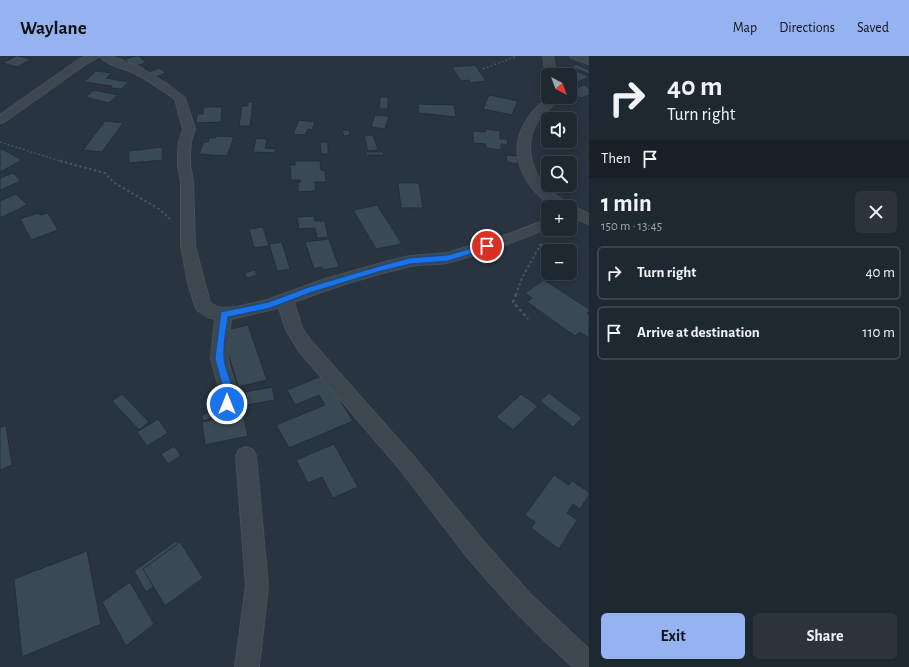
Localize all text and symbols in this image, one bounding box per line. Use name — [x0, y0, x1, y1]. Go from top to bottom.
text: Waylane — [20, 19, 87, 38]
text: Map — [733, 21, 757, 35]
text: Directions — [779, 21, 835, 35]
text: Saved — [857, 21, 889, 35]
north arrow — [541, 68, 577, 104]
map controls — [541, 68, 577, 280]
icon: right — [601, 72, 653, 124]
text: 40 m — [667, 73, 723, 101]
text: Turn right — [667, 106, 736, 124]
button: sound — [541, 112, 577, 148]
icon: arrive — [639, 148, 661, 170]
text: Then — [601, 151, 631, 166]
button: search — [541, 156, 577, 192]
button: close — [855, 191, 897, 233]
text: 1 min — [601, 192, 652, 216]
button: + — [541, 200, 577, 236]
text: 150 m · 13:45 — [601, 220, 662, 233]
pin — [470, 229, 504, 263]
icon: arrive — [476, 235, 498, 257]
button: − — [541, 244, 577, 280]
icon: right — [603, 262, 625, 284]
text: Turn right — [637, 265, 696, 280]
text: 40 m — [865, 265, 895, 280]
icon: arrive — [603, 322, 625, 344]
text: Arrive at destination — [637, 325, 760, 340]
text: 110 m — [862, 325, 895, 340]
position arrow — [206, 383, 248, 425]
button: Exit — [601, 613, 745, 659]
button: Share — [753, 613, 897, 659]

